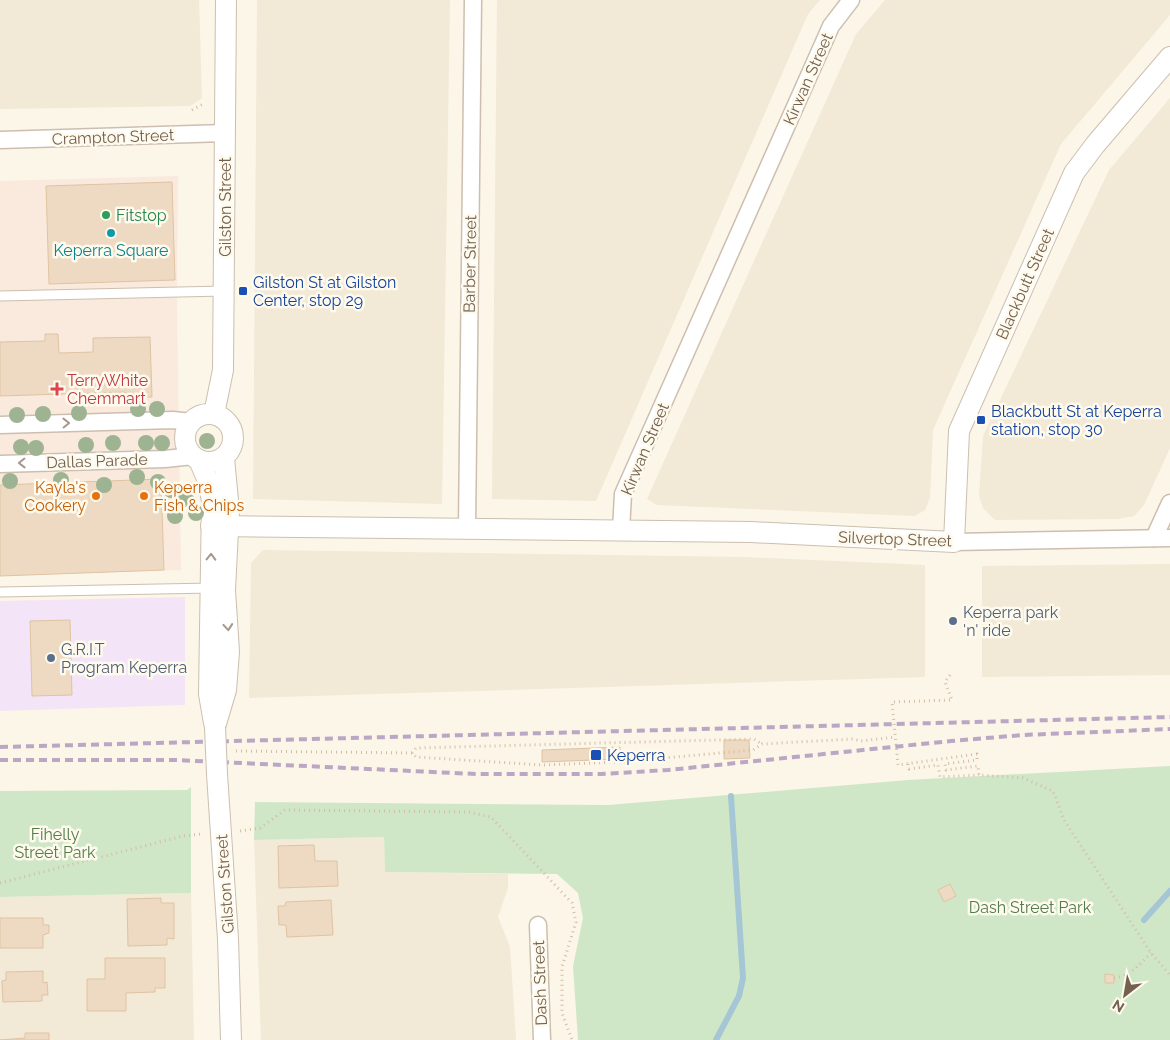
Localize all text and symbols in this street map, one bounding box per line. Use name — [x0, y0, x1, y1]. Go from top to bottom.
street label: Kirwan Street — [779, 29, 837, 128]
street label: Crampton Street — [52, 125, 175, 149]
street label: Gilston Street — [216, 157, 235, 257]
place label: Fitstop — [116, 206, 167, 225]
marker: Fitstop — [100, 209, 112, 221]
street label: Barber Street — [460, 214, 480, 313]
street label: Blackbutt Street — [992, 225, 1058, 342]
marker: Keperra Square — [105, 227, 117, 239]
place label: Keperra Square — [53, 241, 169, 260]
place label: Gilston St at Gilston Center, stop 29 — [253, 273, 396, 310]
marker: Gilston St at Gilston Center, stop 29 — [237, 285, 249, 297]
place label: TerryWhite Chemmart — [67, 371, 148, 408]
marker: TerryWhite Chemmart — [51, 383, 63, 395]
street label: Kirwan Street — [617, 399, 673, 498]
place label: Blackbutt St at Keperra station, stop 30 — [991, 402, 1162, 439]
marker: Blackbutt St at Keperra station, stop 30 — [975, 414, 987, 426]
one-way arrow — [62, 418, 70, 428]
street label: Dallas Parade — [46, 450, 148, 472]
one-way arrow — [18, 458, 26, 468]
place label: Kayla's Cookery — [24, 478, 86, 515]
place label: Keperra Fish & Chips — [154, 478, 244, 515]
marker: Kayla's Cookery — [90, 490, 102, 502]
marker: Keperra Fish & Chips — [138, 490, 150, 502]
street label: Silvertop Street — [838, 528, 953, 550]
one-way arrow — [206, 552, 216, 560]
place label: Keperra park 'n' ride — [963, 603, 1059, 640]
marker: Keperra park 'n' ride — [947, 615, 959, 627]
one-way arrow — [222, 623, 233, 631]
place label: G.R.I.T Program Keperra — [61, 640, 187, 677]
marker: G.R.I.T Program Keperra — [45, 652, 57, 664]
place label: Keperra — [607, 746, 665, 765]
marker: Keperra — [589, 748, 603, 762]
park label: Fihelly Street Park — [14, 825, 96, 862]
street label: Gilston Street — [212, 833, 238, 934]
park label: Dash Street Park — [969, 898, 1092, 917]
street label: Dash Street — [529, 939, 551, 1026]
north arrow — [1100, 970, 1150, 1020]
text: N — [1110, 997, 1127, 1016]

